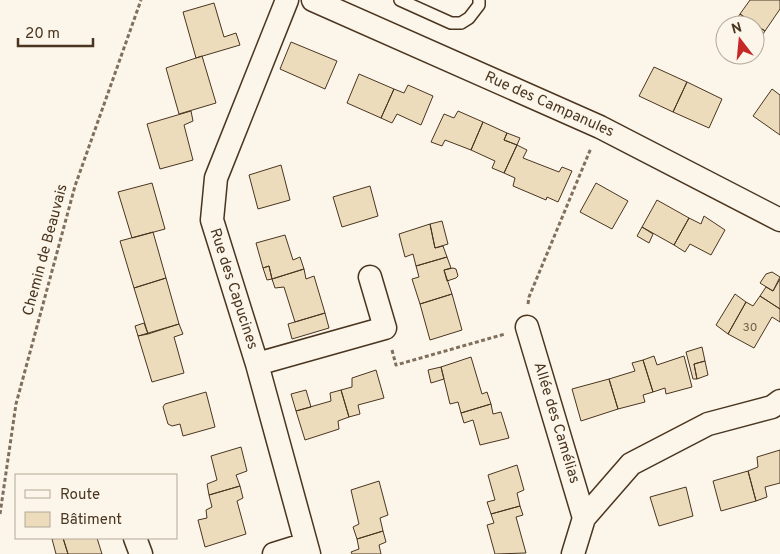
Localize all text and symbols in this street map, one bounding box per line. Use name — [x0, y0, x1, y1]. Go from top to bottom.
scale bar — [18, 15, 92, 47]
north arrow — [715, 15, 765, 65]
text: N — [730, 19, 744, 39]
text: 20 m — [25, 25, 60, 44]
street label: Rue des Campanules — [481, 68, 617, 142]
street label: Chemin de Beauvais — [19, 182, 73, 318]
street label: Rue des Capucines — [204, 226, 262, 352]
house number: 30 — [743, 320, 757, 336]
street label: Allée des Camélias — [528, 360, 584, 486]
legend — [15, 474, 178, 539]
text: Route — [60, 486, 100, 505]
text: Bâtiment — [60, 511, 122, 530]

